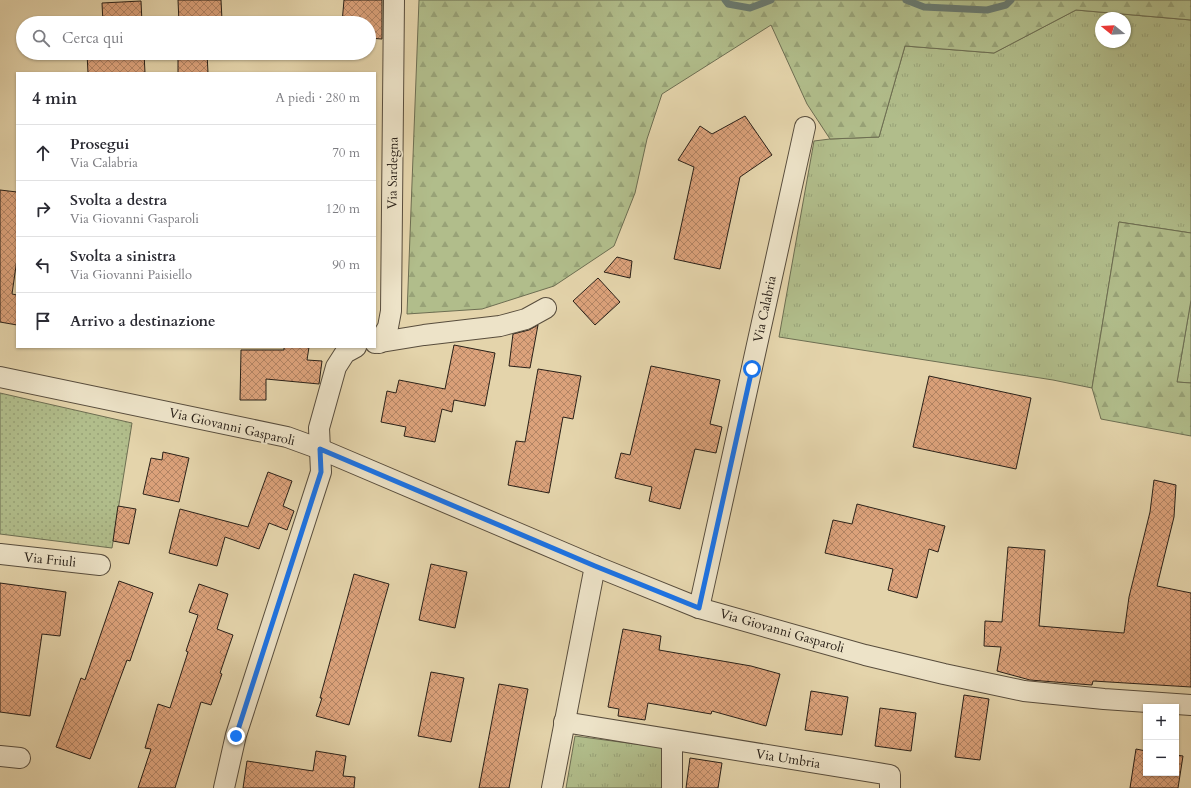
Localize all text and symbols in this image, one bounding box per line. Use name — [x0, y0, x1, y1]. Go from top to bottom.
north arrow — [1095, 12, 1131, 48]
search box — [16, 16, 376, 60]
icon: search — [30, 27, 52, 49]
text: Cerca qui — [62, 28, 124, 48]
text: 4 min — [32, 87, 77, 110]
text: A piedi · 280 m — [275, 89, 360, 107]
text: Prosegui — [70, 134, 129, 154]
street label: Via Sardegna — [383, 136, 403, 209]
icon: ahead — [32, 142, 54, 164]
text: 70 m — [332, 144, 360, 162]
text: Via Calabria — [70, 154, 138, 172]
text: Svolta a destra — [70, 190, 167, 210]
icon: right — [32, 198, 54, 220]
text: 120 m — [326, 200, 360, 218]
text: Via Giovanni Gasparoli — [70, 210, 199, 228]
text: Svolta a sinistra — [70, 246, 176, 266]
icon: left — [32, 254, 54, 276]
text: 90 m — [332, 256, 360, 274]
text: Via Giovanni Paisiello — [70, 266, 192, 284]
street label: Via Calabria — [749, 274, 781, 344]
icon: arrive — [32, 310, 54, 332]
text: Arrivo a destinazione — [70, 311, 216, 331]
route start — [743, 360, 761, 378]
street label: Via Giovanni Gasparoli — [167, 404, 297, 450]
street label: Via Friuli — [23, 548, 77, 572]
street label: Via Giovanni Gasparoli — [718, 605, 847, 658]
map controls — [1143, 704, 1179, 776]
button: + — [1143, 704, 1179, 740]
route end — [227, 727, 245, 745]
button: − — [1143, 740, 1179, 776]
street label: Via Umbria — [755, 745, 822, 773]

